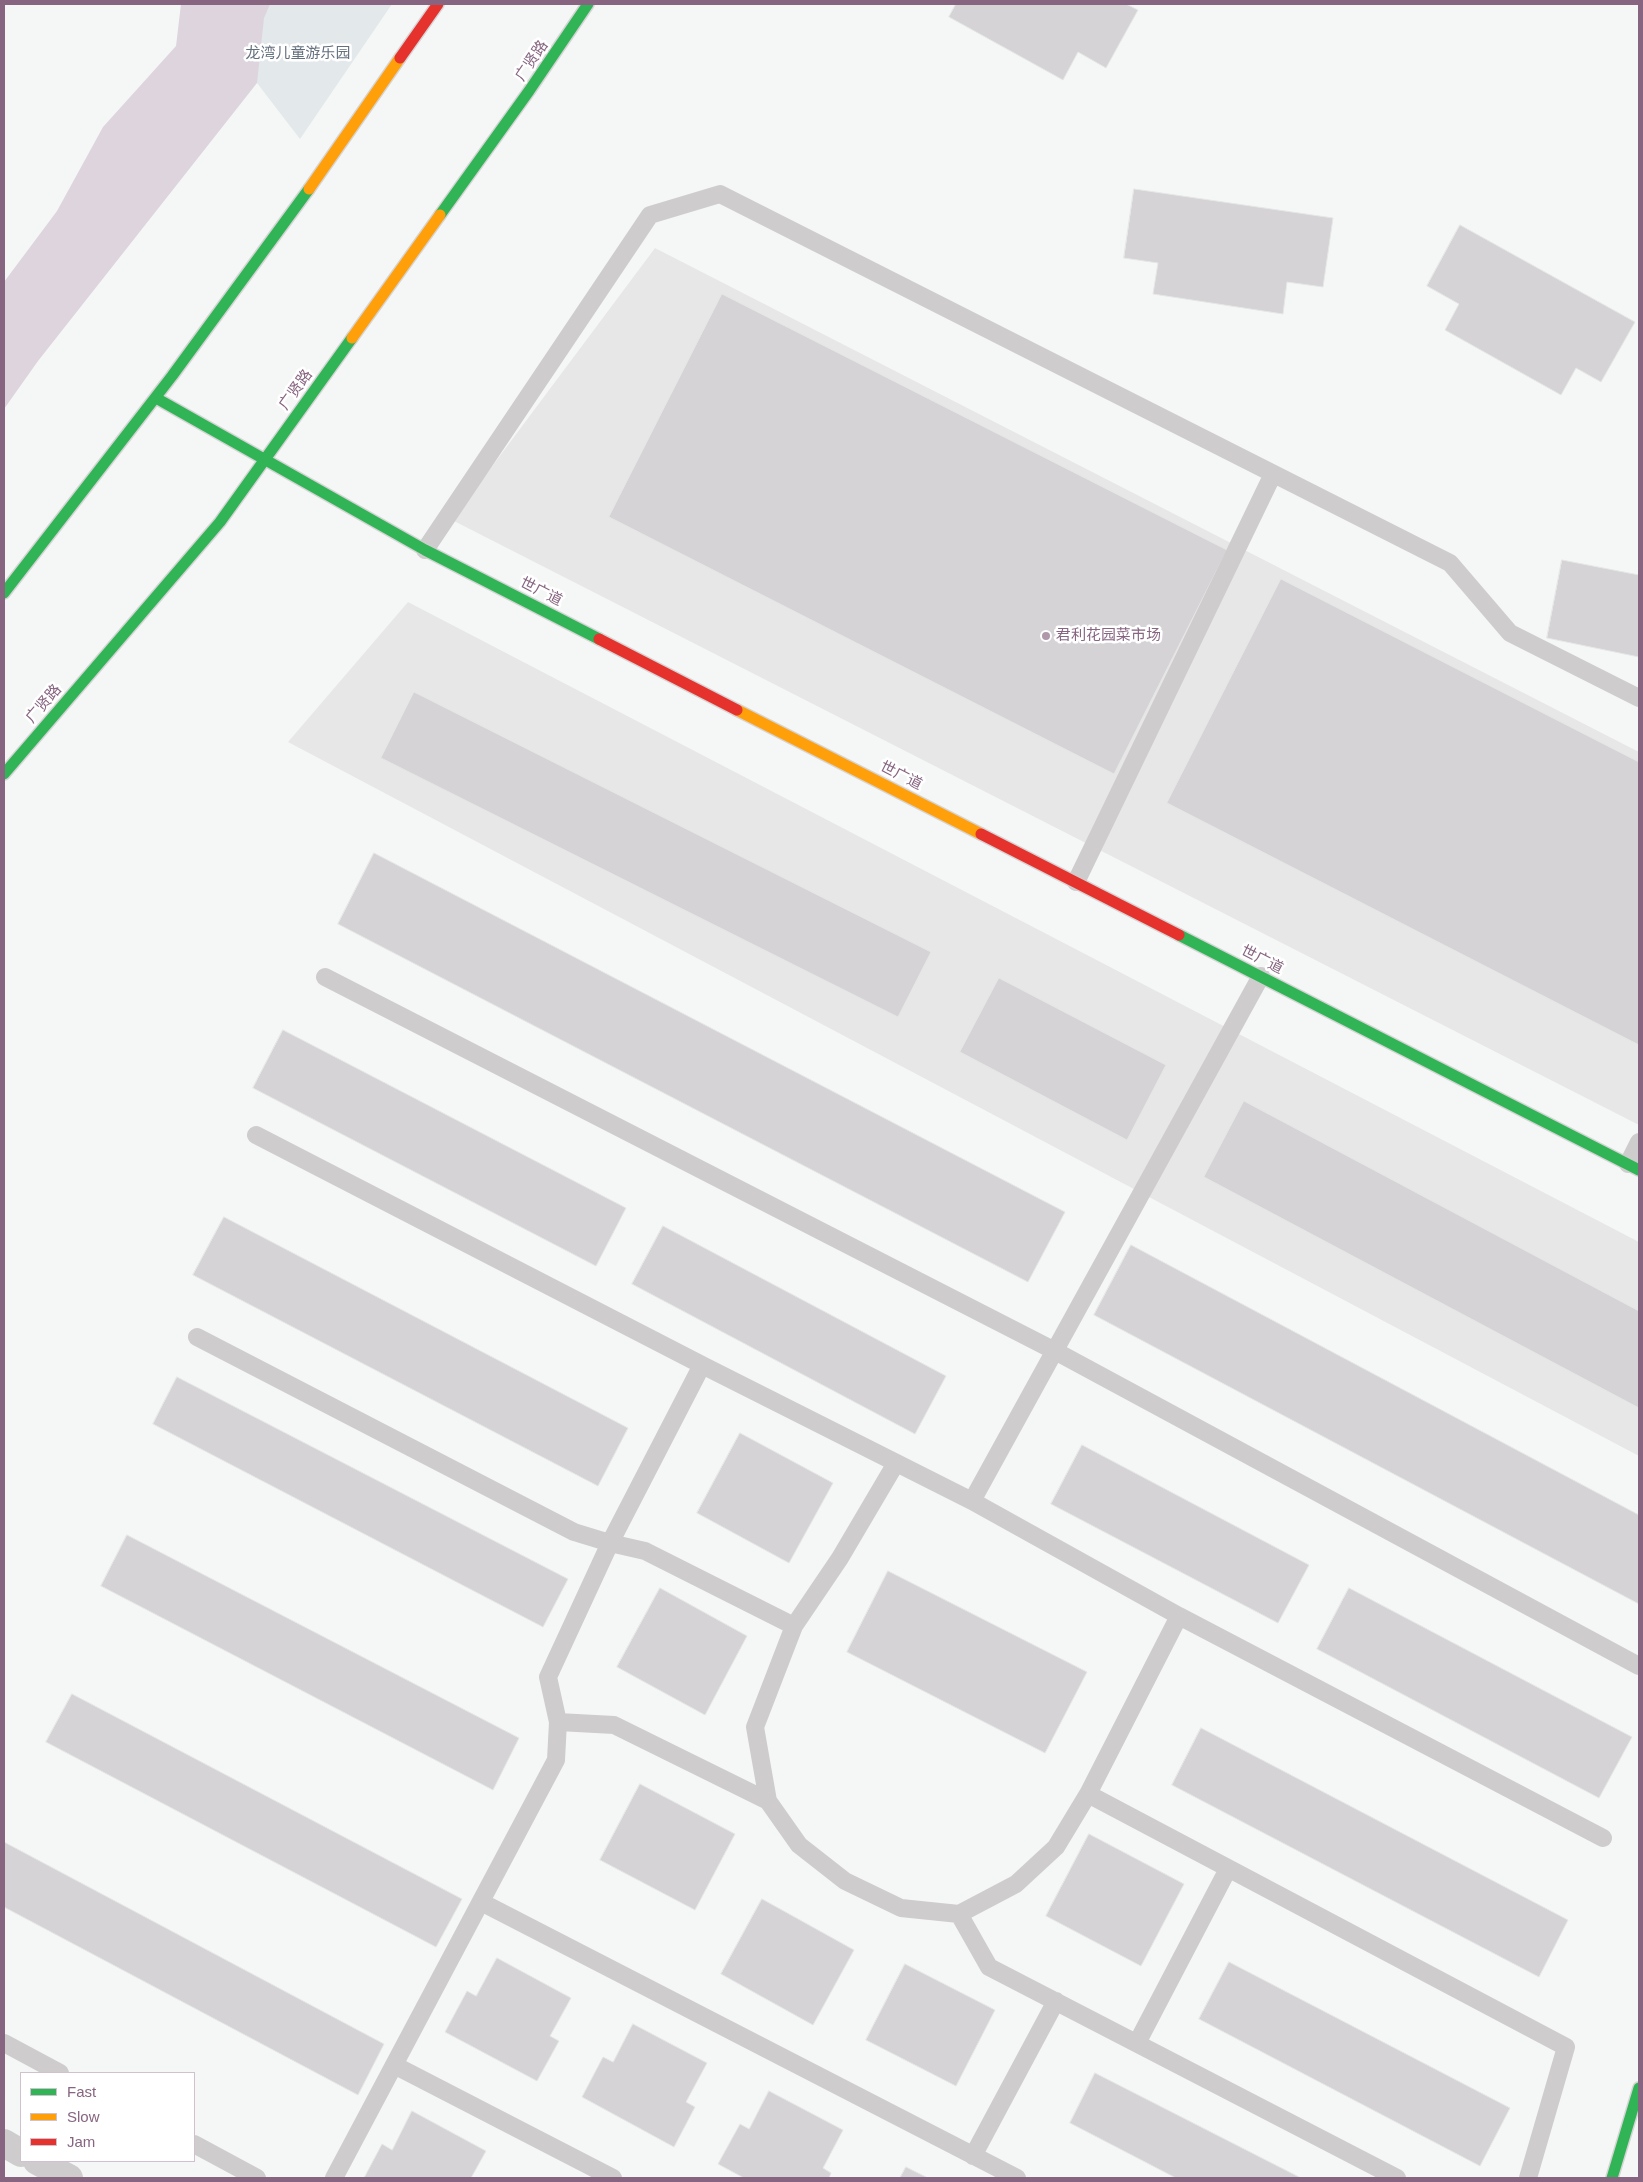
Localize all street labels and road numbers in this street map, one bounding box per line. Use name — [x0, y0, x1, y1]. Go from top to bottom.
street label: 广贤路 — [512, 37, 552, 85]
street label: 广贤路 — [275, 367, 317, 413]
street label: 世广道 — [517, 574, 565, 610]
street label: 广贤路 — [22, 681, 66, 727]
street label: 世广道 — [877, 758, 925, 794]
street label: 世广道 — [1238, 942, 1286, 978]

